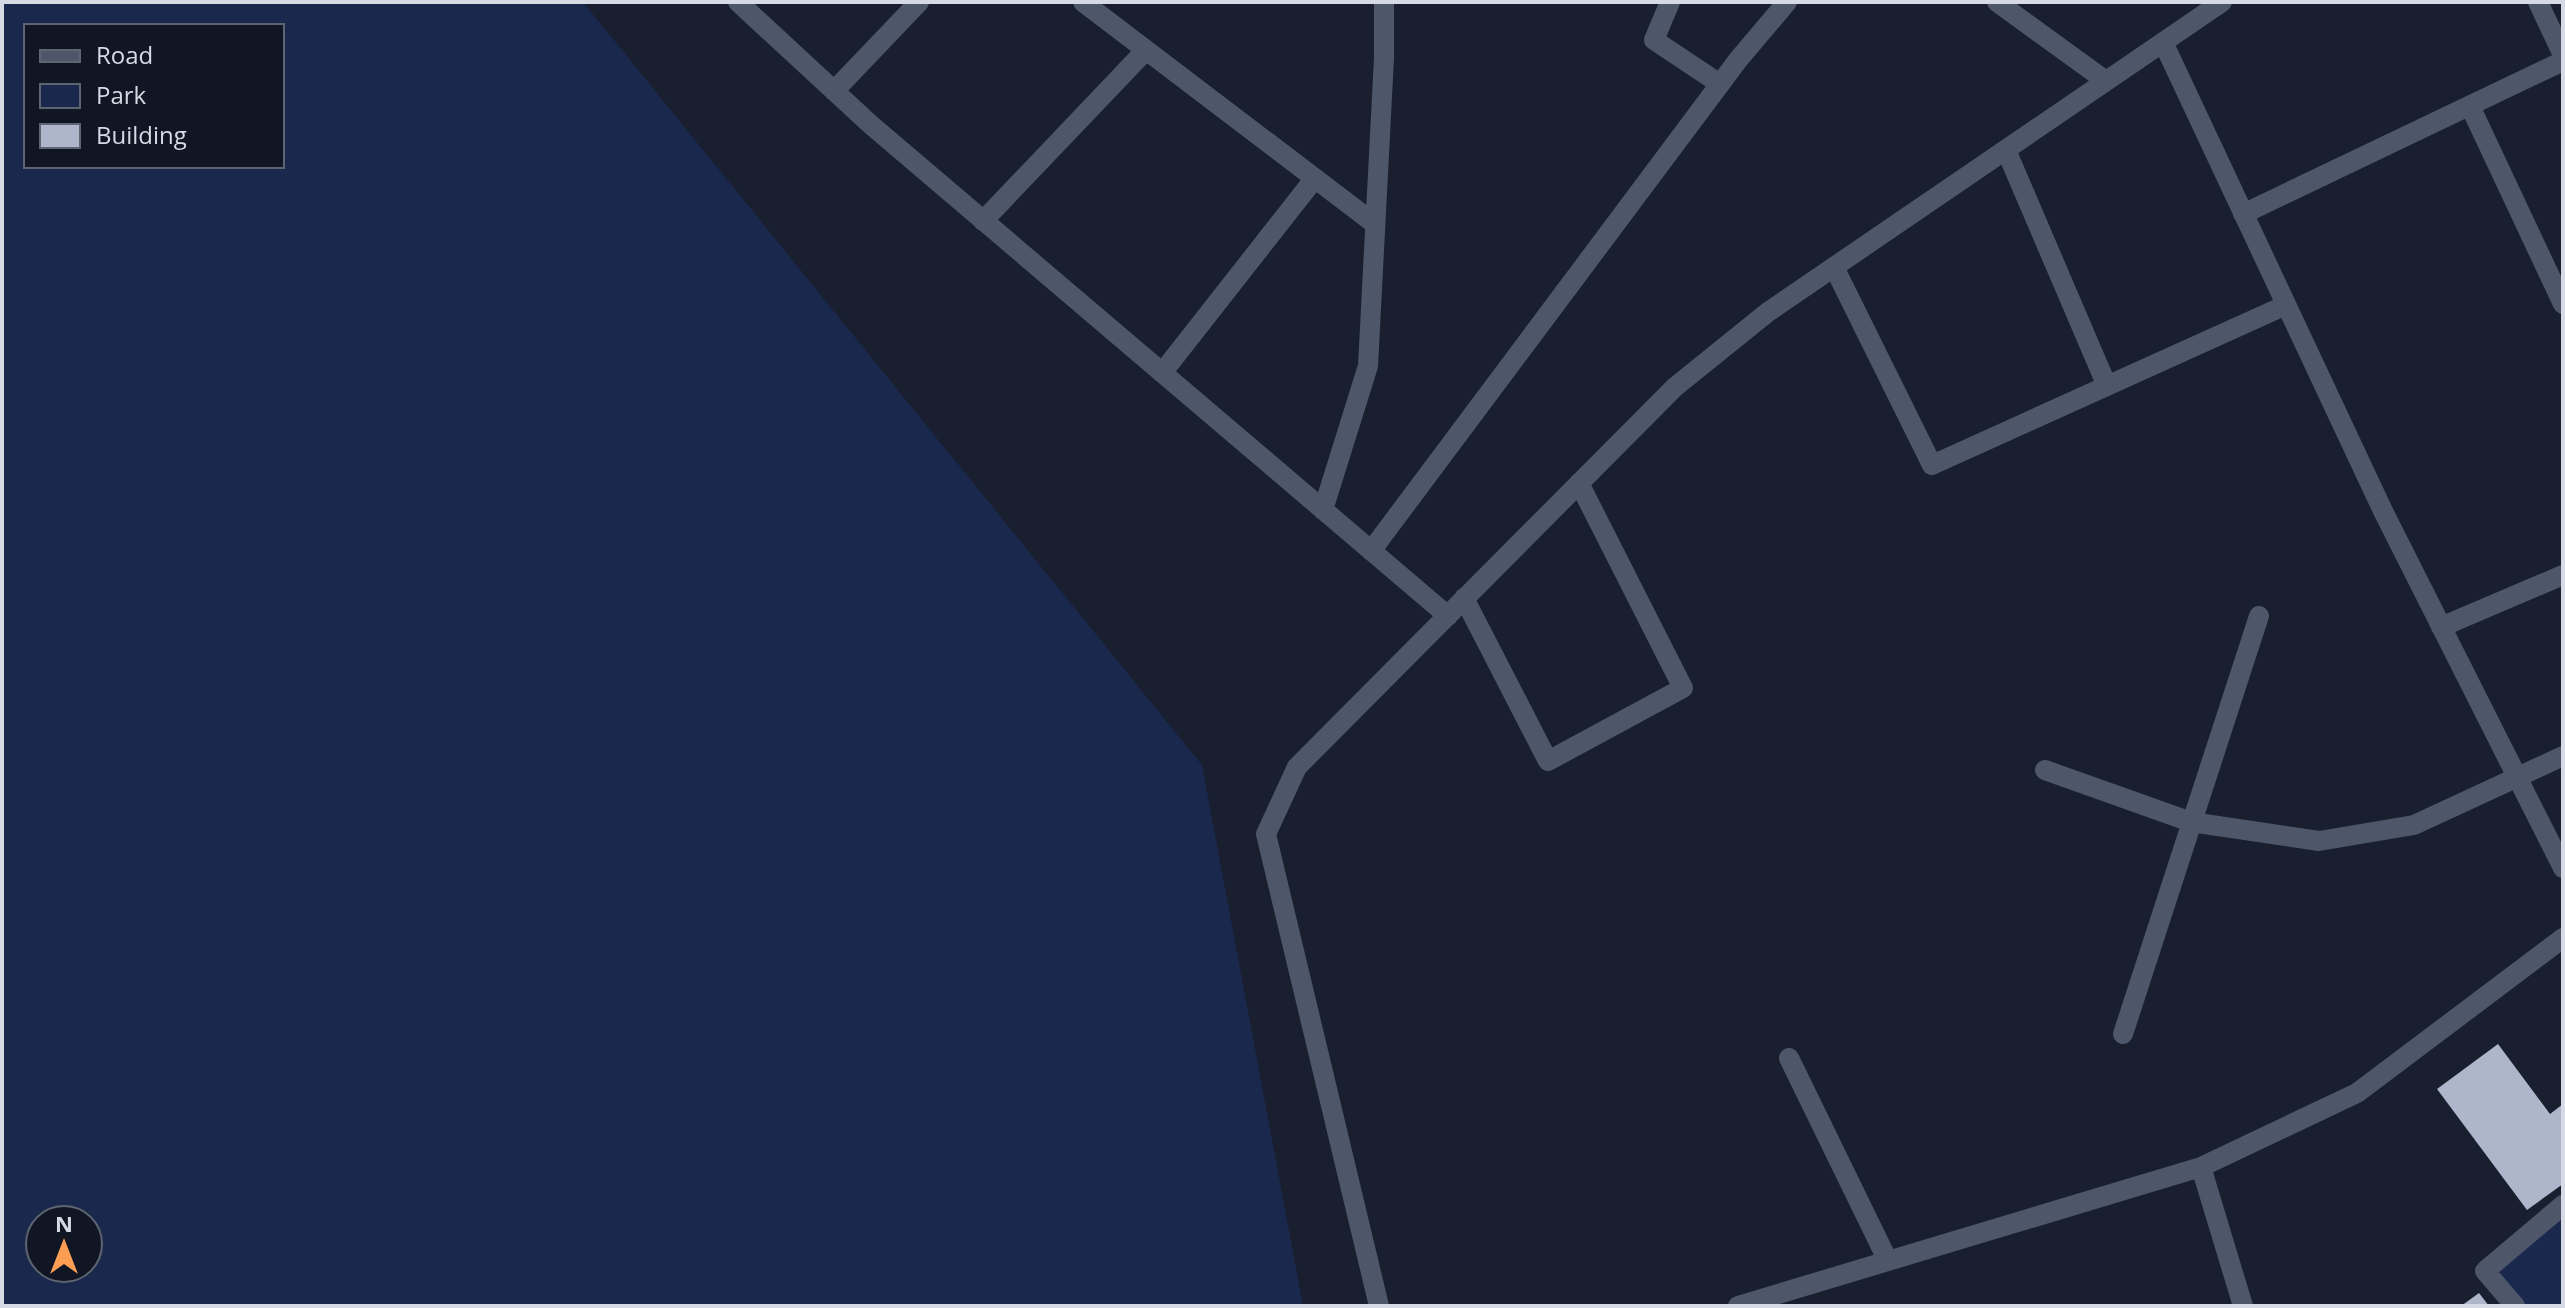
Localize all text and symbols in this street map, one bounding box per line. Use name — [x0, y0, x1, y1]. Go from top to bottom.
legend — [24, 24, 284, 168]
text: Road — [96, 38, 153, 71]
text: Park — [96, 78, 147, 111]
text: Building — [96, 118, 187, 151]
north arrow — [24, 1204, 104, 1284]
text: N — [55, 1208, 73, 1238]

